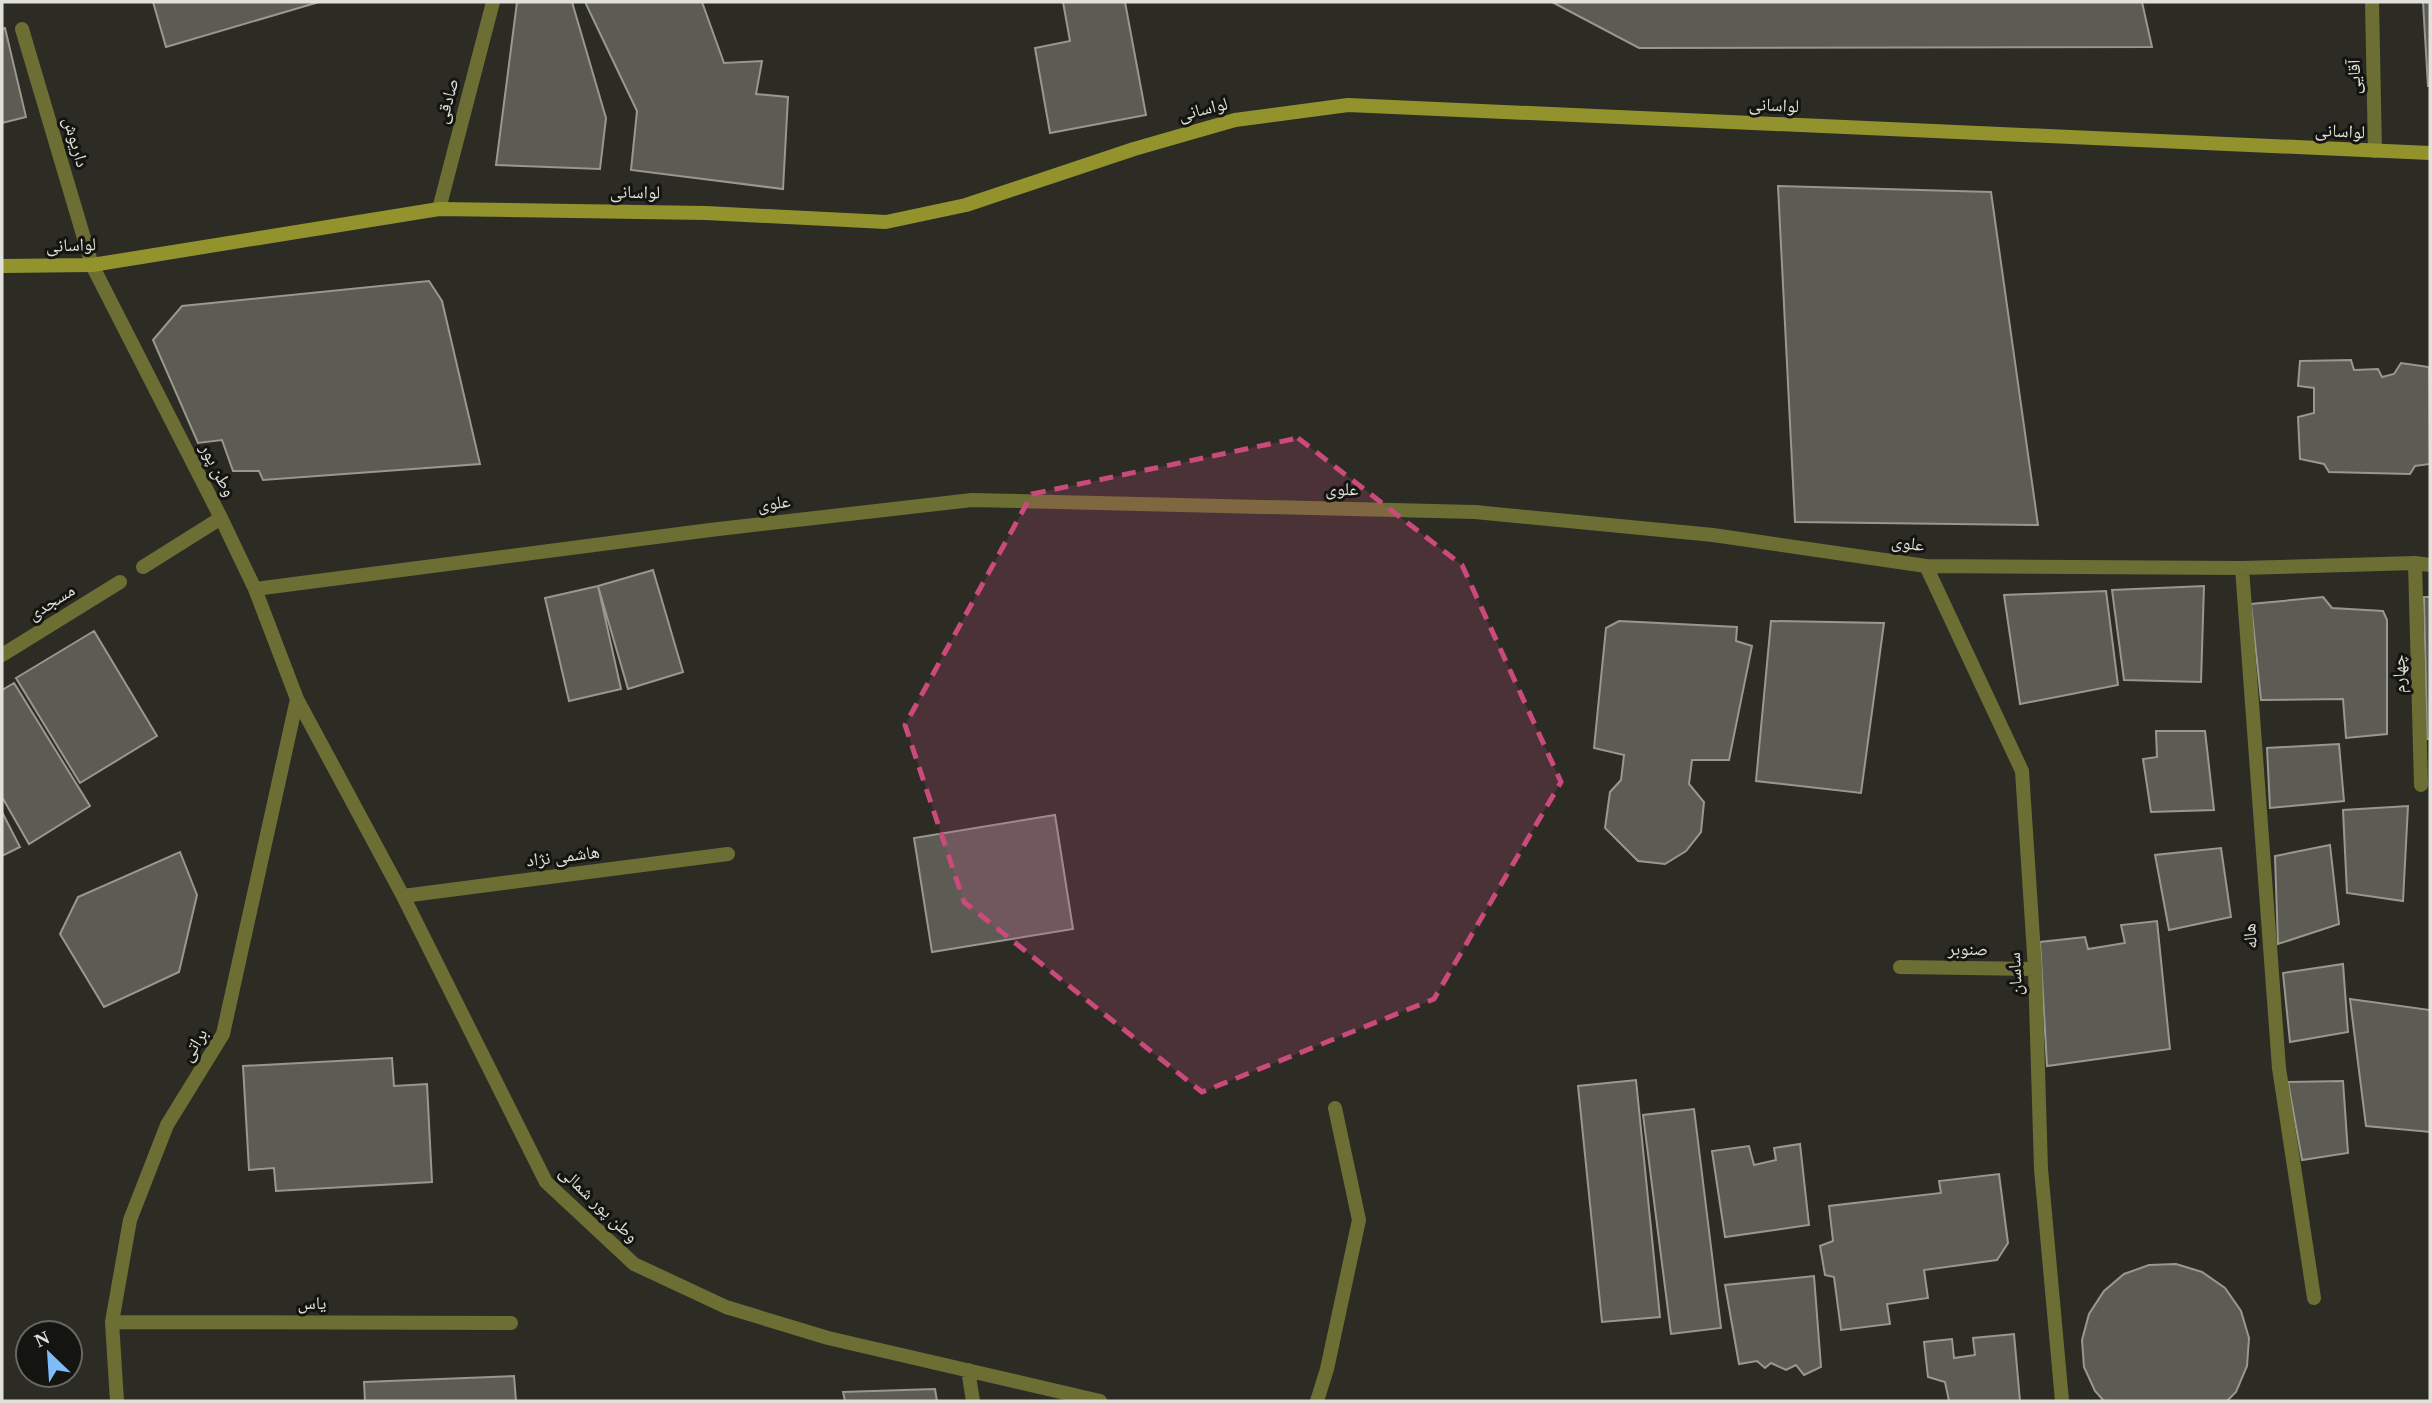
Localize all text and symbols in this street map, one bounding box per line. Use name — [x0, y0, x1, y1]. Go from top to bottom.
street label: آقایی — [2344, 59, 2365, 95]
street label: صادقی — [431, 76, 464, 126]
street label: لواسانی — [1176, 93, 1230, 126]
street label: لواسانی — [1748, 94, 1800, 117]
street label: داریوش — [58, 114, 93, 170]
street label: لواسانی — [2314, 120, 2366, 143]
street label: لواسانی — [610, 182, 660, 203]
street label: لواسانی — [46, 234, 96, 257]
street label: وطن پور — [195, 439, 240, 500]
street label: علوی — [1325, 479, 1359, 500]
street label: علوی — [756, 491, 792, 516]
street label: علوی — [1890, 531, 1926, 556]
street label: مسجدی — [24, 580, 79, 625]
street label: چهارم — [2389, 654, 2411, 693]
street label: هاشمی نژاد — [525, 842, 601, 871]
street label: هاله — [2239, 923, 2261, 949]
street label: صنوبر — [1947, 939, 1988, 960]
street label: ساسان — [2004, 952, 2027, 996]
street label: براتی — [176, 1025, 212, 1066]
street label: وطن پور شمالی — [555, 1162, 642, 1247]
street label: یاس — [298, 1293, 326, 1314]
north arrow — [14, 1319, 84, 1389]
text: N — [31, 1327, 53, 1351]

